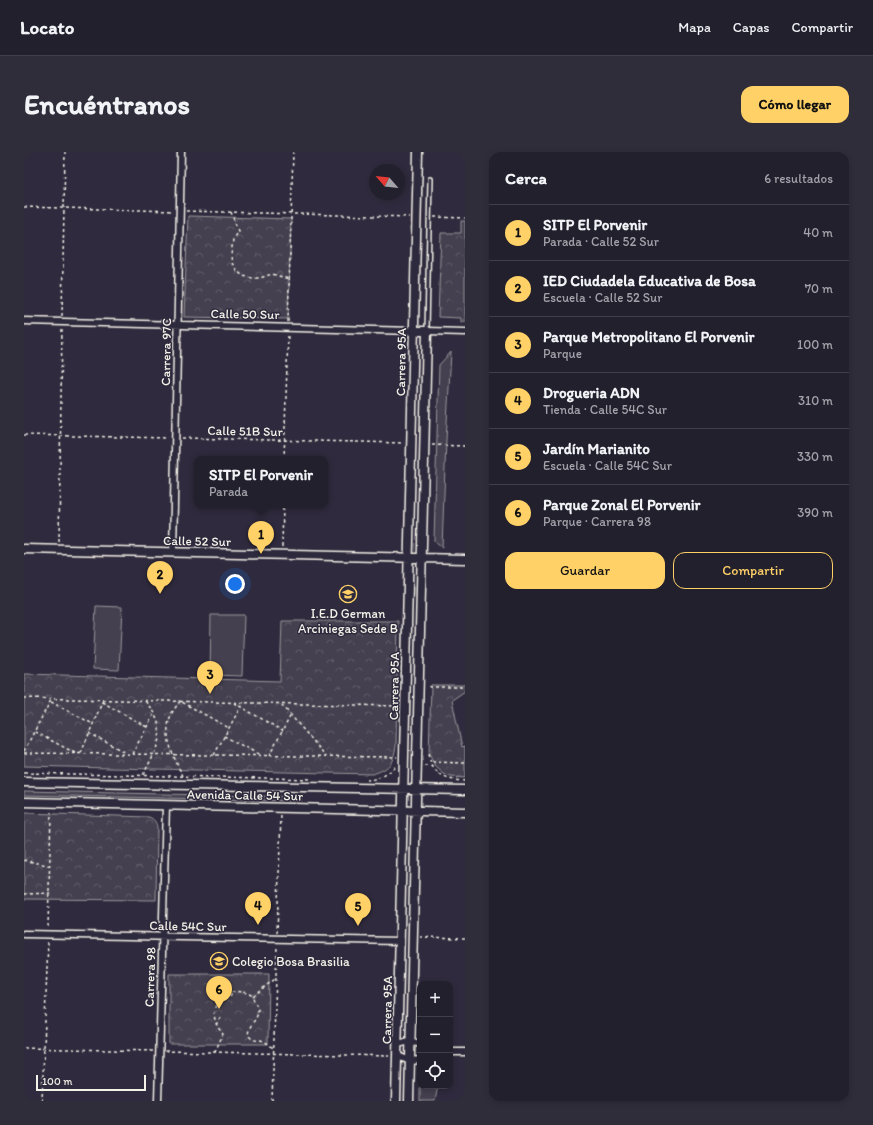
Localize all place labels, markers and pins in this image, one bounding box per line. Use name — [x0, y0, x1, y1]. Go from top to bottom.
pin: 1 — [248, 521, 274, 554]
pin: 2 — [147, 561, 173, 594]
school or university icon: I.E.D German Arciniegas Sede B — [338, 584, 358, 604]
place label: I.E.D German Arciniegas Sede B — [298, 606, 398, 636]
pin: 3 — [197, 661, 223, 694]
pin: 4 — [245, 892, 271, 925]
pin: 5 — [345, 893, 371, 926]
school or university icon: Colegio Bosa Brasilia — [209, 951, 229, 971]
place label: Colegio Bosa Brasilia — [232, 954, 350, 969]
pin: 6 — [206, 976, 232, 1009]

